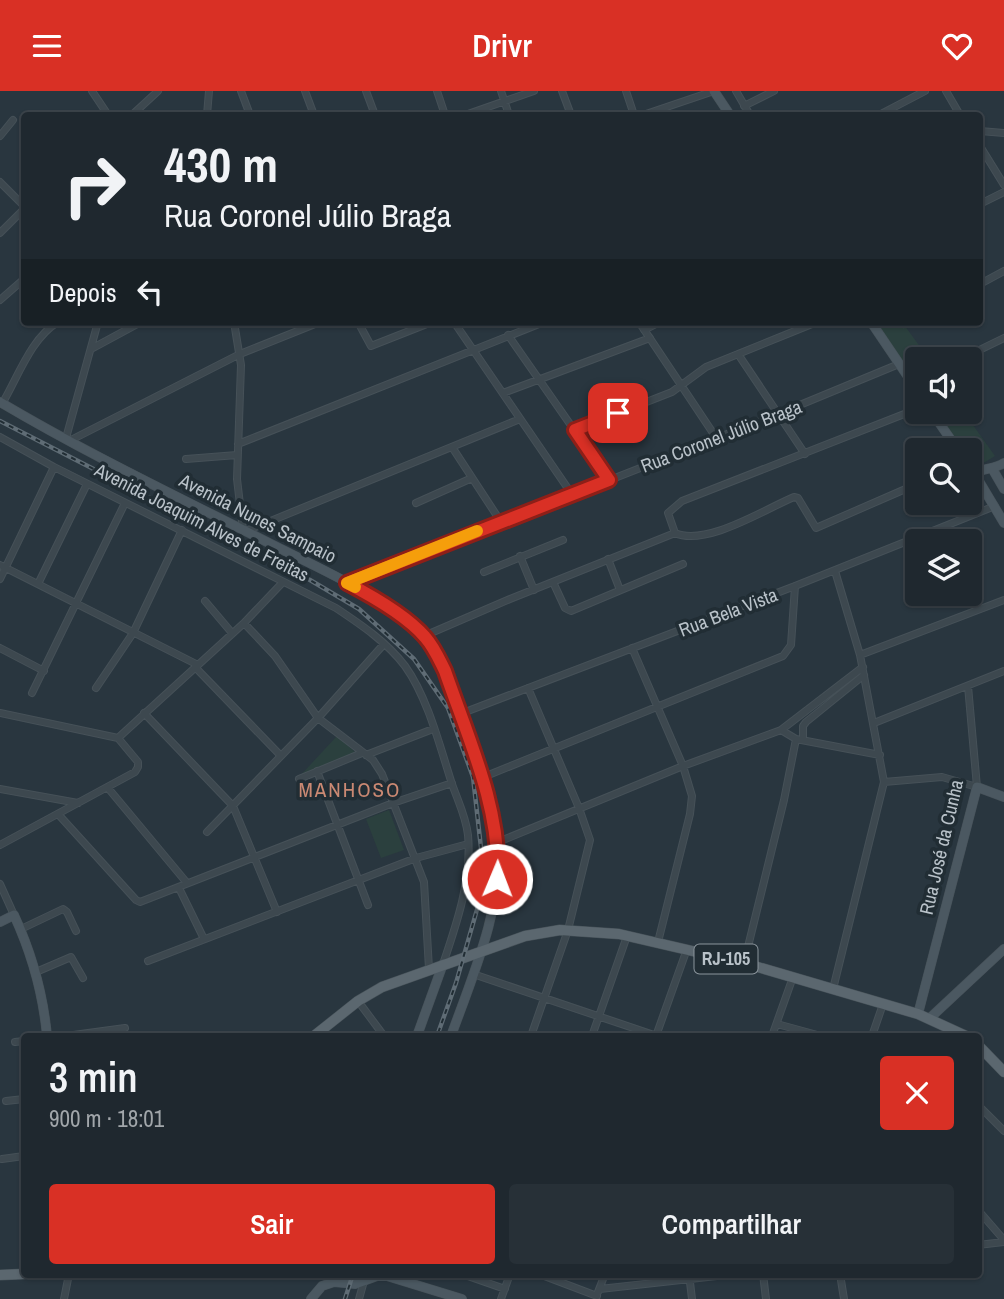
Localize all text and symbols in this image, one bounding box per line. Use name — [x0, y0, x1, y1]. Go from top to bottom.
text: Drivr — [472, 24, 532, 67]
icon: menu — [28, 27, 66, 65]
icon: heart — [938, 27, 976, 65]
text: 430 m — [164, 131, 278, 197]
icon: right — [49, 140, 140, 231]
text: Rua Coronel Júlio Braga — [164, 194, 451, 237]
icon: left — [131, 273, 169, 311]
text: Depois — [49, 275, 117, 310]
map controls — [905, 347, 982, 606]
button: sound — [905, 347, 982, 424]
pin — [588, 383, 648, 443]
street label: Rua Coronel Júlio Braga — [637, 393, 806, 479]
icon: arrive — [599, 394, 637, 432]
button: search — [905, 438, 982, 515]
street label: Avenida Joaquim Alves de Freitas — [90, 456, 314, 587]
street label: Avenida Nunes Sampaio — [174, 467, 341, 569]
button: layers — [905, 529, 982, 606]
street label: Rua Bela Vista — [675, 581, 781, 643]
district label: MANHOSO — [299, 775, 401, 804]
street label: Rua José da Cunha — [913, 777, 969, 917]
position arrow — [460, 842, 534, 916]
road number: RJ-105 — [694, 945, 758, 973]
text: 3 min — [49, 1049, 138, 1105]
button: close — [880, 1056, 954, 1130]
text: 900 m · 18:01 — [49, 1103, 164, 1134]
button: Sair — [49, 1184, 495, 1264]
button: Compartilhar — [509, 1184, 954, 1264]

